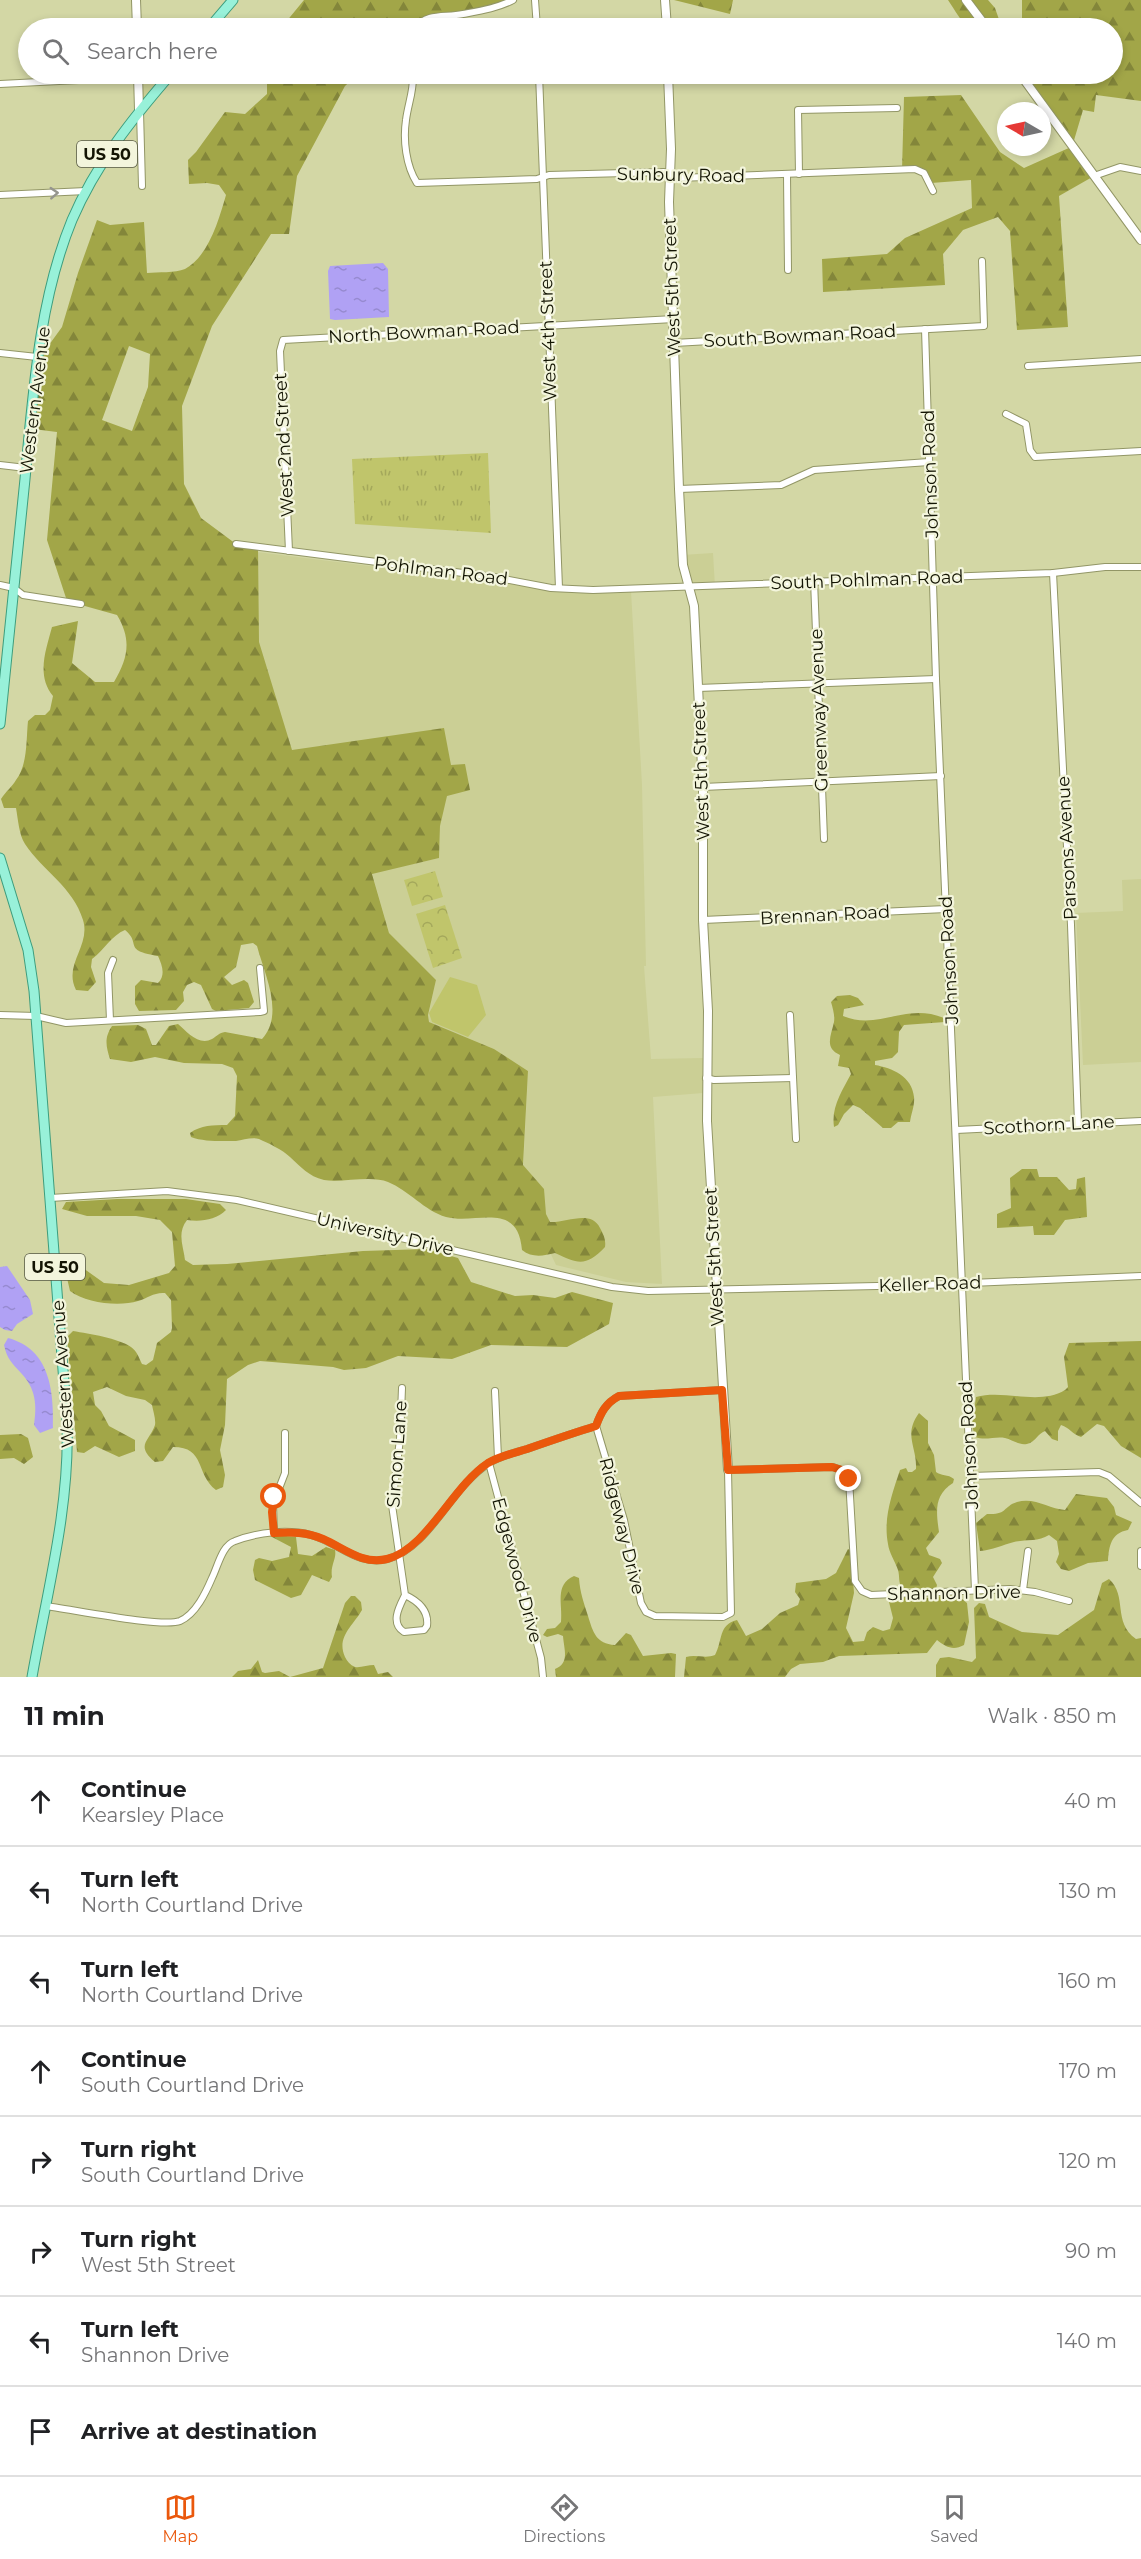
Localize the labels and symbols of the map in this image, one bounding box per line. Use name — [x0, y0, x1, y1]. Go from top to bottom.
north arrow — [997, 102, 1051, 156]
road number: US 50 — [77, 141, 137, 167]
street label: Sunbury Road — [617, 163, 745, 187]
one-way arrow — [49, 187, 58, 200]
street label: West 5th Street — [659, 217, 685, 357]
street label: West 4th Street — [535, 260, 561, 402]
street label: North Bowman Road — [328, 316, 520, 348]
street label: South Bowman Road — [703, 320, 897, 352]
street label: Western Avenue — [15, 325, 55, 475]
street label: West 2nd Street — [269, 372, 299, 518]
street label: Johnson Road — [917, 409, 943, 540]
street label: Pohlman Road — [373, 552, 509, 590]
street label: South Pohlman Road — [770, 566, 964, 594]
street label: Greenway Avenue — [805, 628, 833, 792]
street label: West 5th Street — [688, 701, 714, 841]
street label: Parsons Avenue — [1052, 775, 1082, 921]
street label: Johnson Road — [935, 895, 963, 1026]
street label: Brennan Road — [759, 901, 891, 929]
street label: Scothorn Lane — [983, 1111, 1115, 1139]
street label: West 5th Street — [699, 1187, 729, 1327]
street label: University Drive — [314, 1207, 456, 1261]
road number: US 50 — [25, 1254, 85, 1280]
street label: Keller Road — [878, 1271, 982, 1297]
street label: Western Avenue — [47, 1299, 79, 1449]
street label: Johnson Road — [955, 1380, 983, 1511]
street label: Simon Lane — [382, 1400, 412, 1508]
street label: Ridgeway Drive — [594, 1455, 650, 1597]
route end — [835, 1465, 861, 1491]
route start — [260, 1483, 286, 1509]
street label: Edgewood Drive — [487, 1495, 547, 1645]
street label: Shannon Drive — [887, 1581, 1021, 1605]

